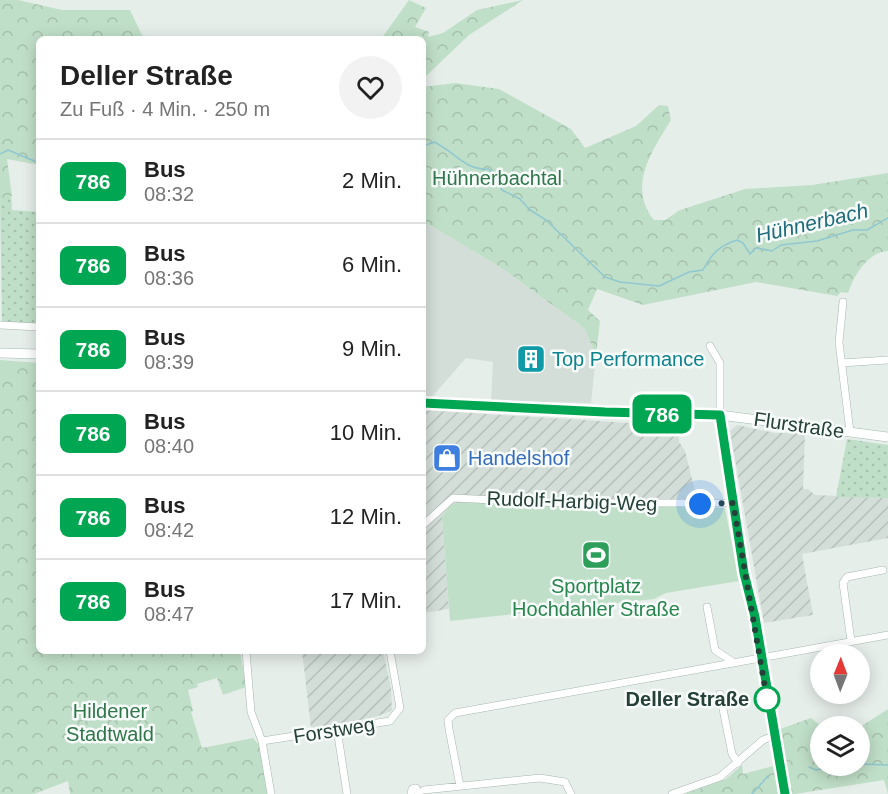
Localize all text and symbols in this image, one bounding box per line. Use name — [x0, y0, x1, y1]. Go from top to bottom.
button: heart — [339, 56, 402, 119]
text: Deller Straße — [60, 60, 233, 91]
text: Zu Fuß · 4 Min. · 250 m — [60, 98, 270, 120]
text: Bus — [144, 157, 186, 182]
park label: Hühnerbachtal — [432, 167, 562, 189]
text: 2 Min. — [342, 168, 402, 193]
text: 786 — [75, 170, 111, 193]
text: 08:32 — [144, 183, 194, 205]
water label: Hühnerbach — [754, 198, 870, 247]
text: Bus — [144, 241, 186, 266]
text: 6 Min. — [342, 252, 402, 277]
text: 786 — [75, 254, 111, 277]
text: 08:36 — [144, 267, 194, 289]
text: Bus — [144, 325, 186, 350]
text: 9 Min. — [342, 336, 402, 361]
text: 786 — [75, 338, 111, 361]
building icon: Top Performance — [515, 343, 547, 375]
place label: Top Performance — [552, 348, 704, 370]
text: 08:39 — [144, 351, 194, 373]
line badge: 786 — [628, 394, 696, 434]
text: 786 — [644, 403, 680, 426]
street label: Flurstraße — [752, 408, 846, 442]
text: Bus — [144, 409, 186, 434]
text: 10 Min. — [330, 420, 402, 445]
text: 786 — [75, 422, 111, 445]
text: 08:40 — [144, 435, 194, 457]
shop icon: Handelshof — [431, 442, 463, 474]
place label: Handelshof — [468, 447, 570, 469]
street label: Rudolf-Harbig-Weg — [486, 487, 658, 515]
your location — [685, 489, 715, 519]
text: Bus — [144, 493, 186, 518]
text: 12 Min. — [330, 504, 402, 529]
text: 786 — [75, 506, 111, 529]
text: 08:42 — [144, 519, 194, 541]
sports icon: Sportplatz Hochdahler Straße — [580, 539, 612, 571]
place label: Sportplatz Hochdahler Straße — [512, 575, 680, 620]
text: Bus — [144, 577, 186, 602]
text: 17 Min. — [330, 588, 402, 613]
text: 786 — [75, 590, 111, 613]
text: 08:47 — [144, 603, 194, 625]
north arrow — [810, 644, 870, 704]
map controls — [810, 644, 870, 776]
marker: Deller Straße — [754, 686, 780, 712]
place label: Deller Straße — [626, 688, 749, 710]
park label: Hildener Stadtwald — [66, 700, 154, 745]
street label: Forstweg — [292, 713, 376, 747]
button: layers — [810, 716, 870, 776]

